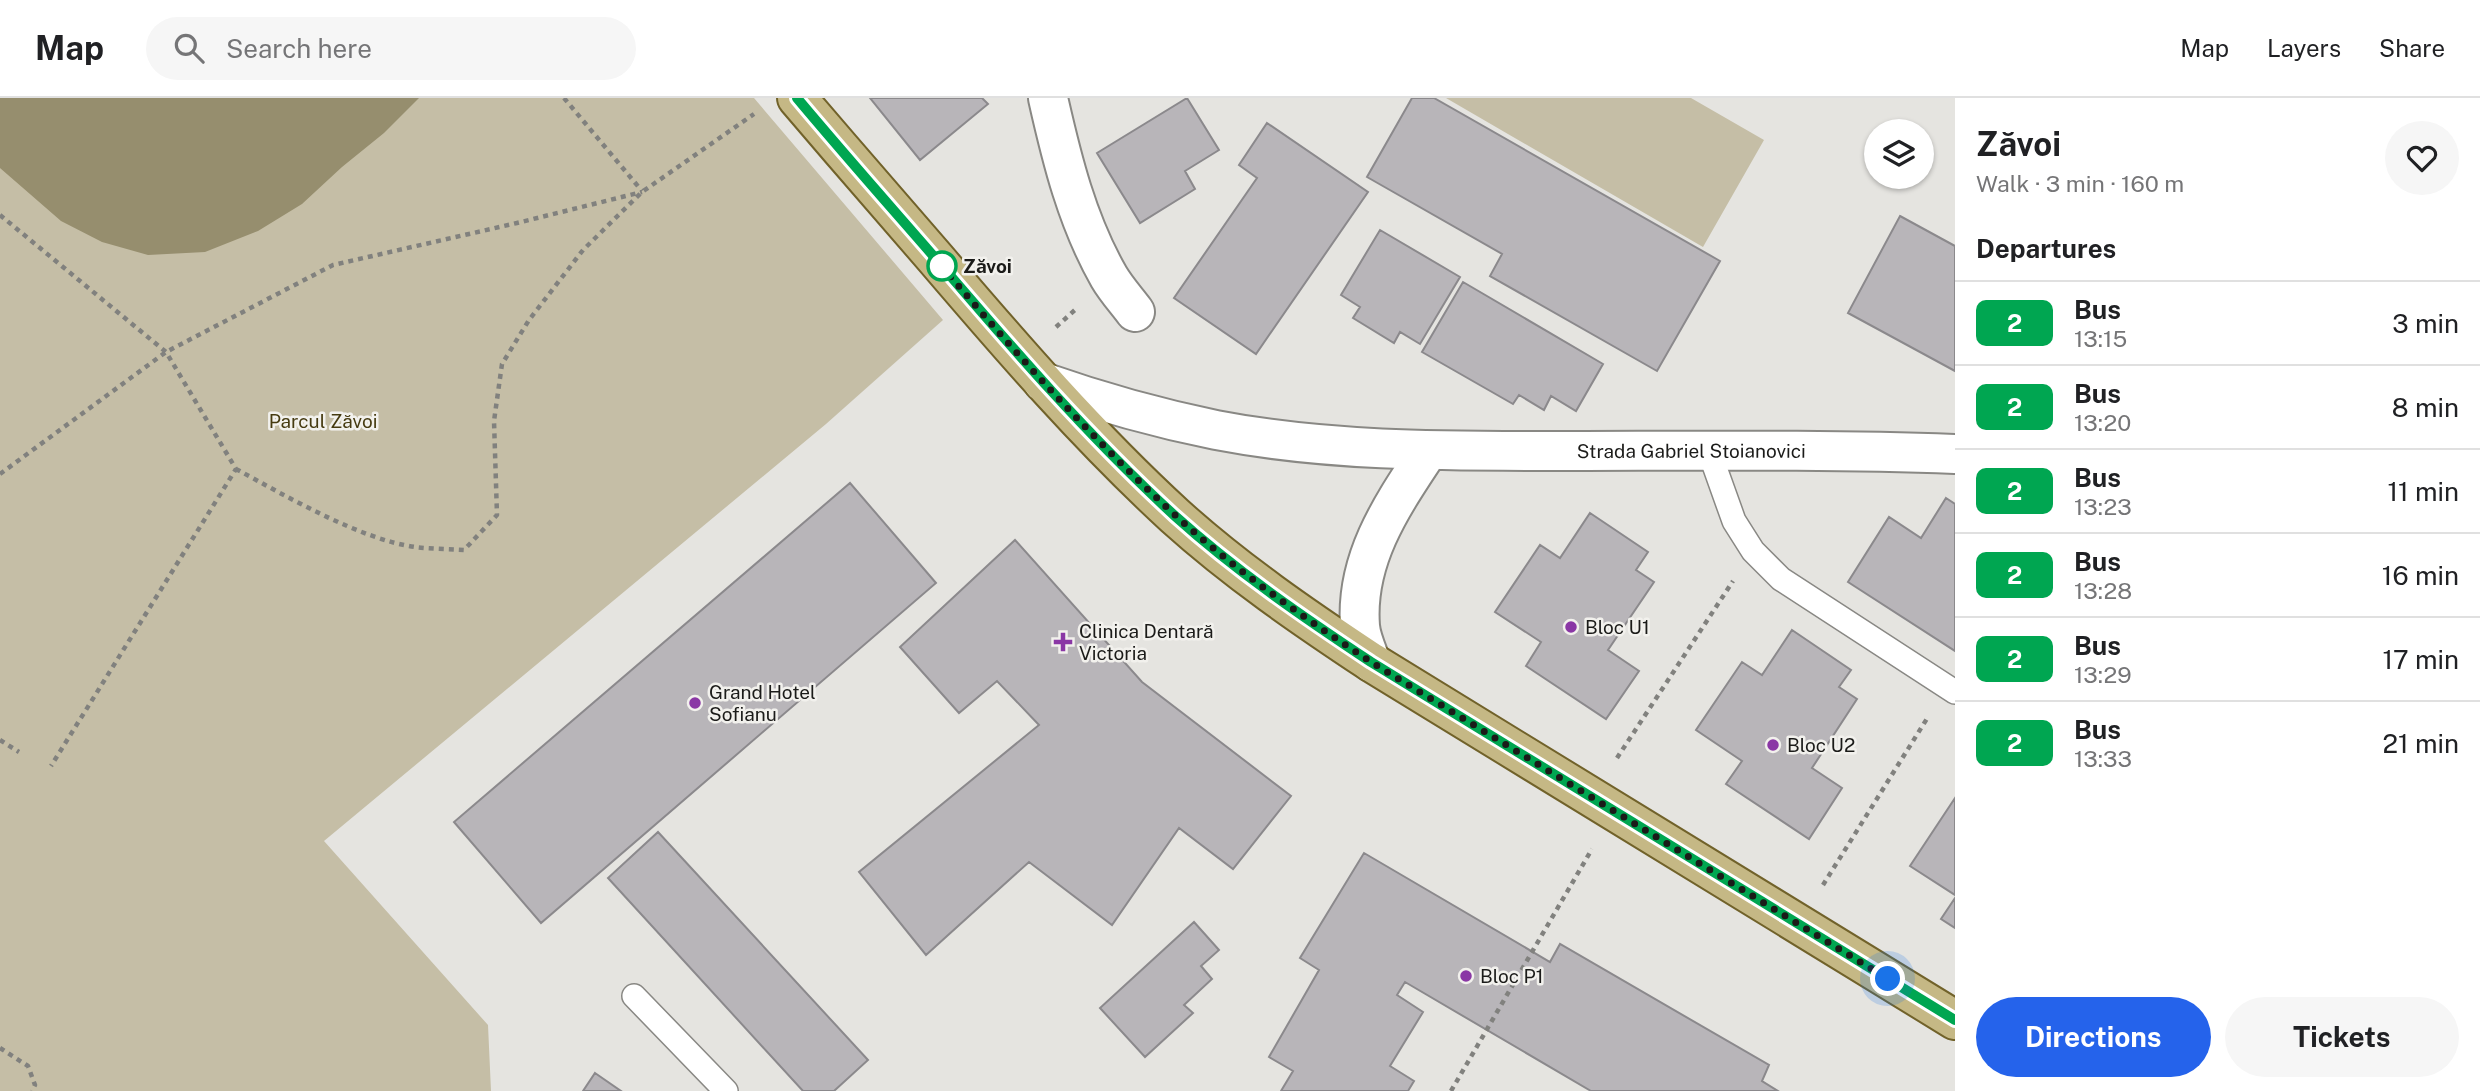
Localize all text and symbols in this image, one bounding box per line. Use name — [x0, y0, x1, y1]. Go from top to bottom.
search box — [146, 17, 636, 80]
text: Map — [35, 29, 104, 67]
icon: search — [170, 29, 208, 67]
text: Search here — [226, 33, 372, 64]
text: Map — [2180, 34, 2229, 62]
text: Layers — [2267, 34, 2341, 62]
text: Share — [2379, 34, 2445, 62]
map controls — [1864, 119, 1934, 189]
button: layers — [1864, 119, 1934, 189]
button: heart — [2385, 121, 2459, 195]
text: Zăvoi — [1976, 125, 2061, 163]
text: Walk · 3 min · 160 m — [1976, 170, 2184, 197]
text: Departures — [1976, 233, 2116, 264]
marker: Zăvoi — [927, 251, 957, 281]
place label: Zăvoi — [963, 255, 1012, 277]
text: Bus — [2074, 294, 2121, 325]
text: 3 min — [2392, 308, 2459, 339]
text: 2 — [2007, 309, 2022, 337]
text: 13:15 — [2074, 325, 2127, 352]
text: Bus — [2074, 378, 2121, 409]
text: 8 min — [2392, 392, 2459, 423]
text: 2 — [2007, 393, 2022, 421]
text: 13:20 — [2074, 409, 2131, 436]
park label: Parcul Zăvoi — [269, 410, 377, 432]
street label: Strada Gabriel Stoianovici — [1577, 440, 1806, 462]
text: Bus — [2074, 462, 2121, 493]
text: 11 min — [2387, 476, 2459, 507]
text: 2 — [2007, 477, 2022, 505]
text: 13:23 — [2074, 493, 2132, 520]
text: Bus — [2074, 546, 2121, 577]
text: 16 min — [2382, 560, 2459, 591]
text: 2 — [2007, 561, 2022, 589]
text: 13:28 — [2074, 577, 2132, 604]
place label: Bloc U1 — [1585, 616, 1650, 638]
marker: Bloc U1 — [1563, 619, 1579, 635]
place label: Clinica Dentară Victoria — [1079, 620, 1213, 664]
text: Bus — [2074, 630, 2121, 661]
marker: Clinica Dentară Victoria — [1053, 632, 1073, 652]
text: 17 min — [2382, 644, 2459, 675]
text: 2 — [2007, 645, 2022, 673]
text: 13:29 — [2074, 661, 2132, 688]
place label: Grand Hotel Sofianu — [709, 681, 816, 725]
marker: Grand Hotel Sofianu — [687, 695, 703, 711]
text: Bus — [2074, 714, 2121, 745]
text: 21 min — [2383, 728, 2459, 759]
text: 2 — [2007, 729, 2022, 757]
place label: Bloc U2 — [1787, 734, 1855, 756]
marker: Bloc U2 — [1765, 737, 1781, 753]
text: 13:33 — [2074, 745, 2132, 772]
your location — [1870, 961, 1905, 996]
place label: Bloc P1 — [1480, 965, 1543, 987]
marker: Bloc P1 — [1458, 968, 1474, 984]
button: Directions — [1976, 997, 2211, 1077]
button: Tickets — [2225, 997, 2459, 1077]

